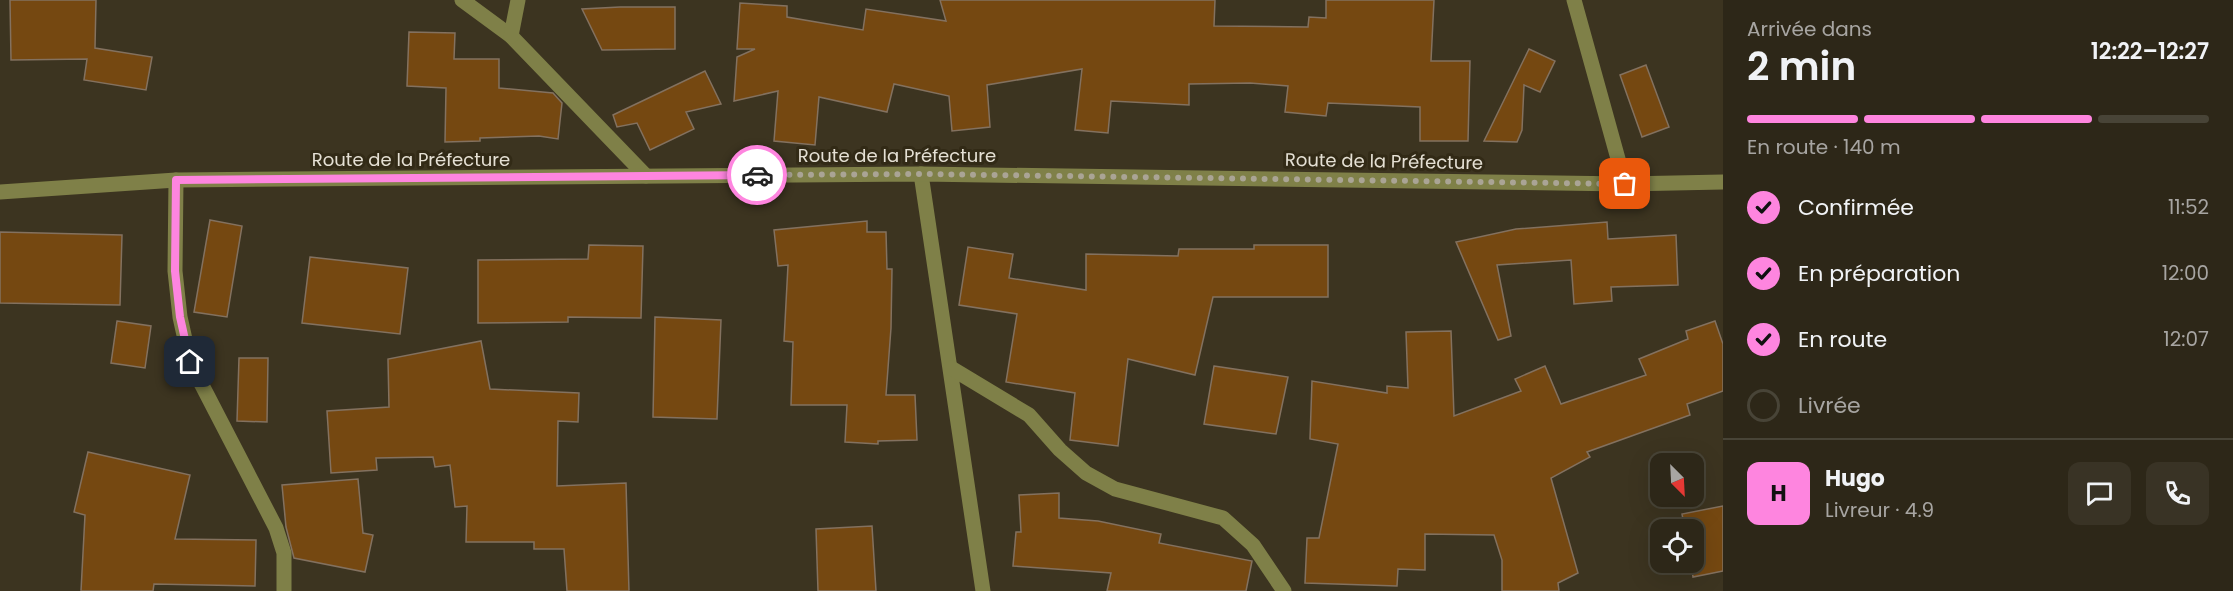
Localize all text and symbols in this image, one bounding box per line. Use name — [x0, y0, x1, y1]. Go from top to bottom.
text: Arrivée dans — [1747, 15, 1872, 43]
text: 12:22–12:27 — [2091, 36, 2209, 67]
text: 2 min — [1747, 39, 1856, 94]
text: En route · 140 m — [1747, 133, 1901, 161]
street label: Route de la Préfecture — [798, 143, 996, 168]
courier — [727, 145, 787, 205]
street label: Route de la Préfecture — [312, 147, 510, 172]
street label: Route de la Préfecture — [1285, 147, 1483, 175]
pin — [1599, 158, 1650, 209]
icon: car — [741, 159, 774, 192]
icon: bag — [1608, 167, 1641, 200]
icon: check — [1747, 191, 1780, 224]
text: Confirmée — [1798, 192, 1914, 223]
text: 11:52 — [2168, 193, 2209, 221]
icon: check — [1747, 257, 1780, 290]
text: En préparation — [1798, 258, 1960, 289]
text: 12:00 — [2162, 259, 2209, 287]
icon: check — [1747, 323, 1780, 356]
text: En route — [1798, 324, 1887, 355]
text: 12:07 — [2163, 325, 2209, 353]
pin — [164, 336, 215, 387]
icon: home — [173, 345, 206, 378]
text: Livrée — [1798, 390, 1861, 421]
north arrow — [1650, 453, 1704, 507]
map controls — [1650, 453, 1704, 573]
button: chat — [2068, 462, 2131, 525]
button: phone — [2146, 462, 2209, 525]
text: Hugo — [1825, 463, 1885, 494]
text: H — [1770, 478, 1787, 509]
text: Livreur · 4.9 — [1825, 496, 1934, 524]
button: locate — [1650, 519, 1704, 573]

